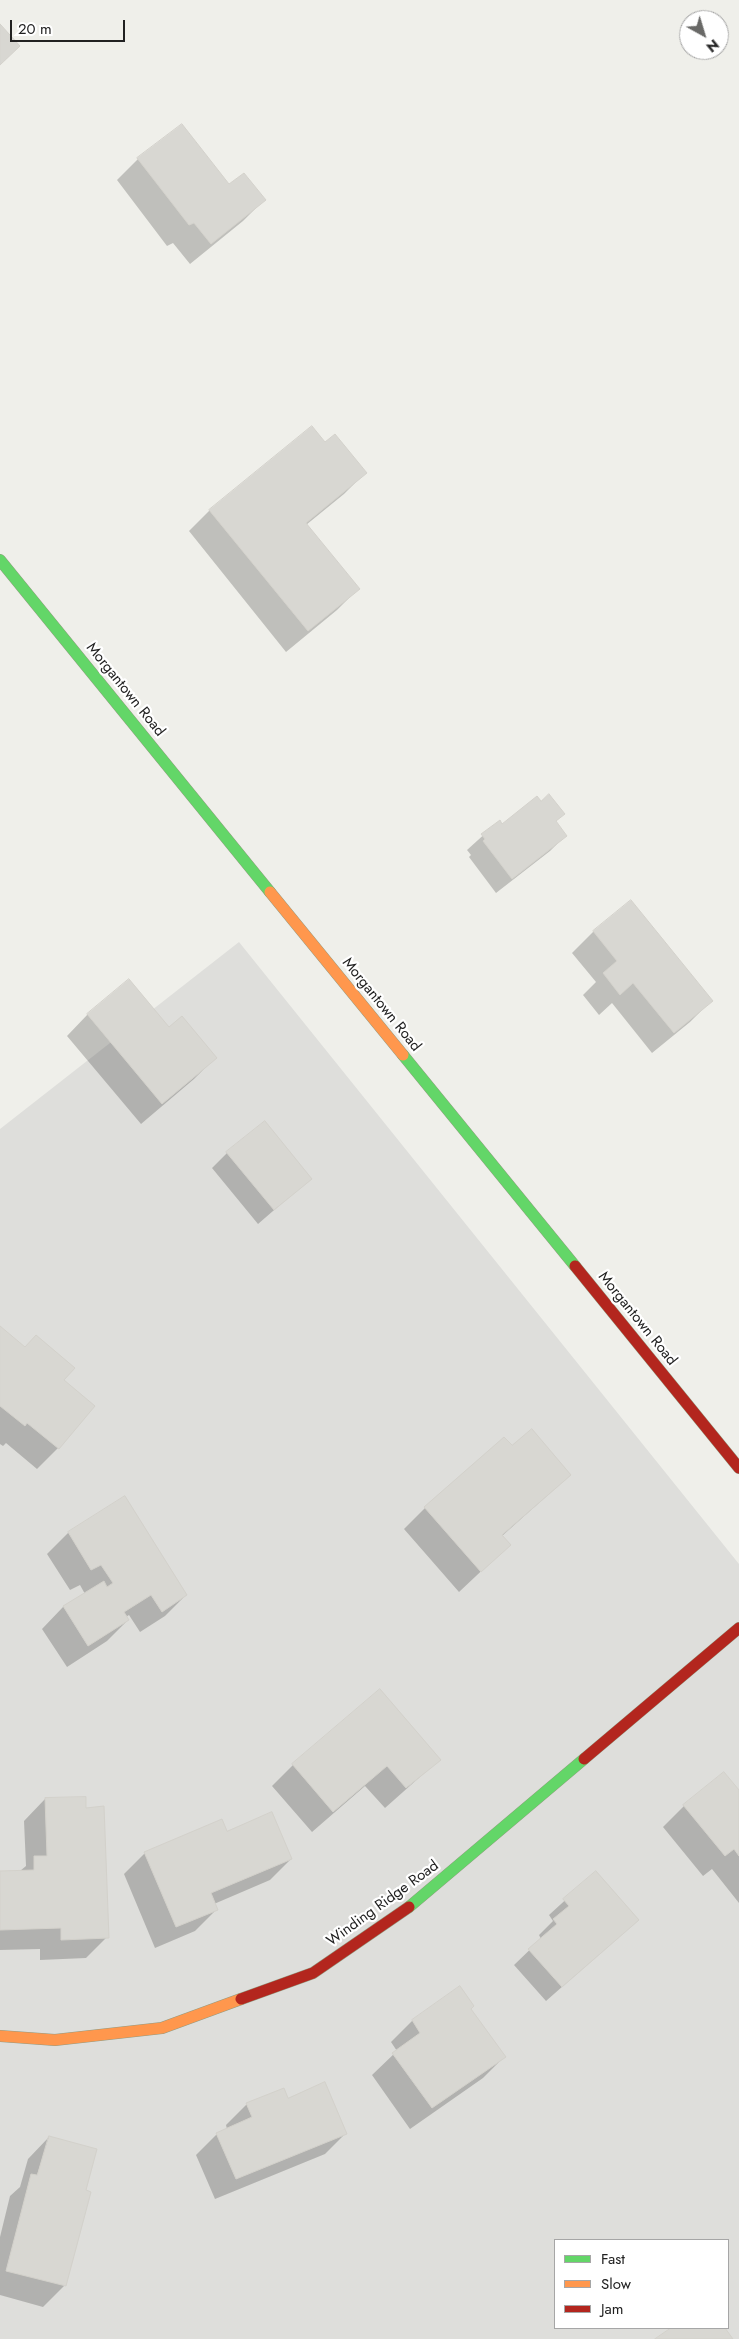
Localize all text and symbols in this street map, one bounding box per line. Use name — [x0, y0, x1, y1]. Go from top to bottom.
scale bar — [12, 10, 128, 42]
north arrow — [679, 10, 729, 60]
text: 20 m — [18, 18, 52, 40]
text: N — [702, 35, 723, 57]
street label: Morgantown Road — [82, 639, 168, 741]
street label: Morgantown Road — [338, 954, 424, 1056]
street label: Morgantown Road — [594, 1268, 680, 1370]
street label: Winding Ridge Road — [324, 1857, 442, 1951]
legend — [554, 2239, 729, 2329]
text: Fast — [601, 2248, 625, 2270]
text: Slow — [601, 2273, 631, 2295]
text: Jam — [601, 2298, 624, 2320]

